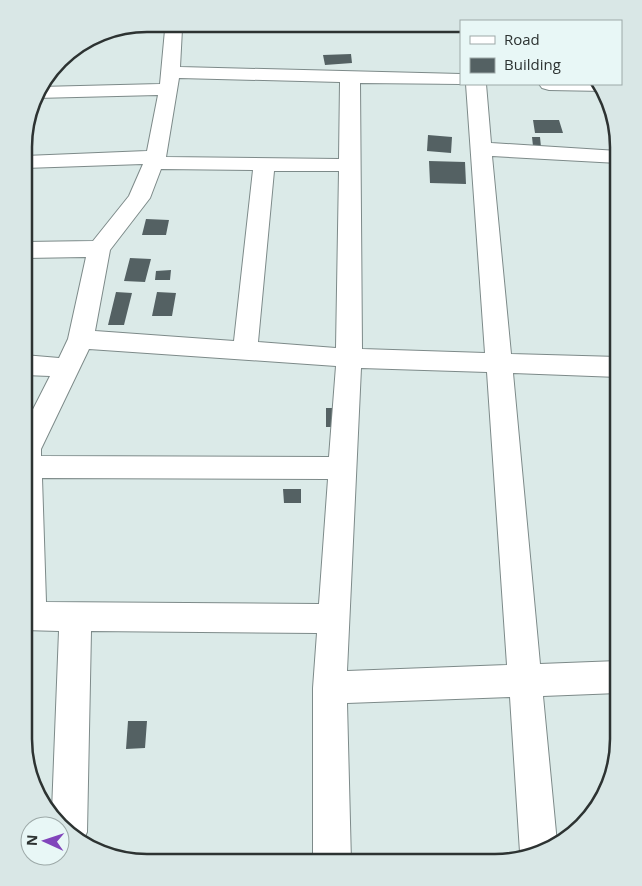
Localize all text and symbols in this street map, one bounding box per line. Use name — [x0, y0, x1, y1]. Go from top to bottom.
legend — [460, 20, 622, 85]
text: Road — [504, 29, 540, 49]
text: Building — [504, 54, 561, 74]
north arrow — [20, 816, 70, 866]
text: N — [22, 834, 41, 846]

